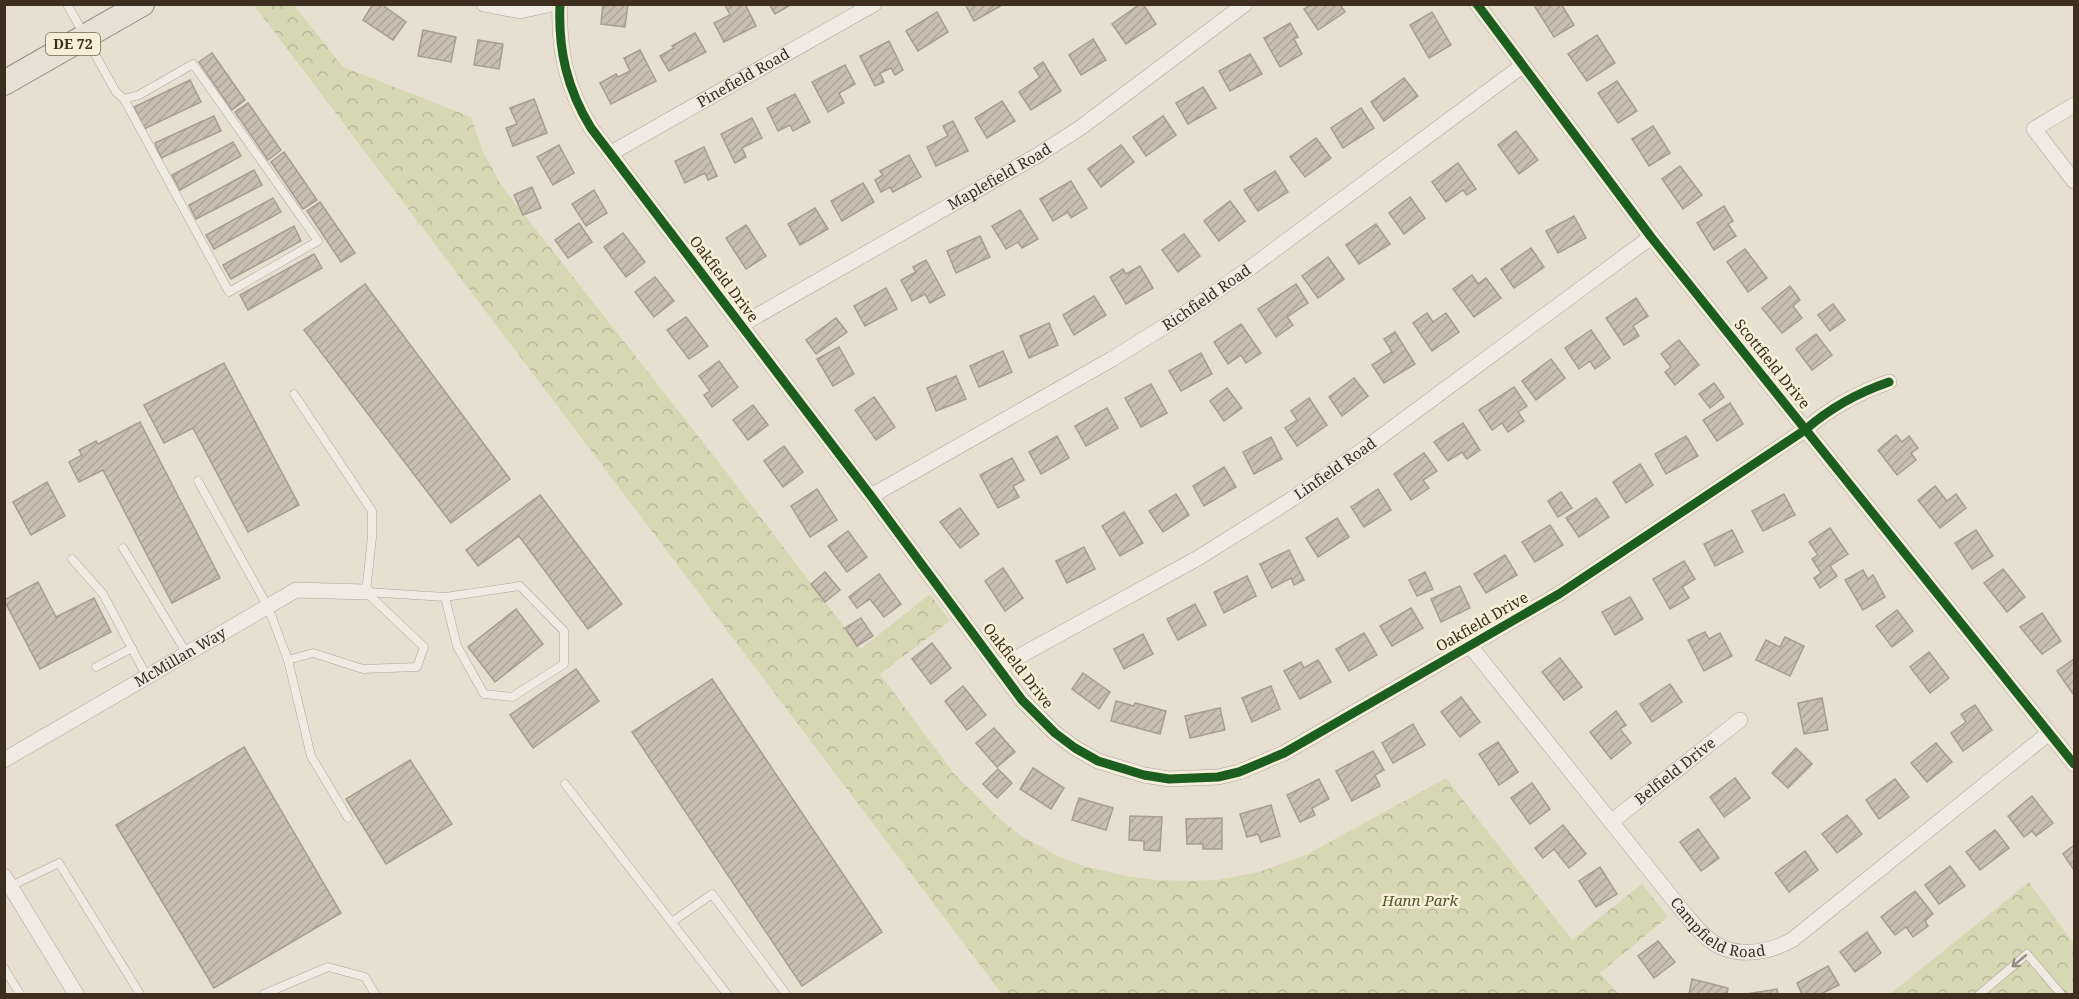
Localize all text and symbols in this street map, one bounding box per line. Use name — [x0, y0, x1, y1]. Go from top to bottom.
road number: DE 72 — [46, 33, 100, 55]
street label: Pinefield Road — [693, 43, 793, 111]
street label: Maplefield Road — [944, 138, 1055, 214]
street label: Oakfield Drive — [686, 231, 764, 326]
street label: Richfield Road — [1158, 259, 1254, 335]
street label: Scottfield Drive — [1730, 314, 1815, 412]
street label: Linfield Road — [1290, 433, 1380, 504]
street label: Oakfield Drive — [1432, 587, 1531, 656]
street label: Oakfield Drive — [979, 618, 1059, 712]
street label: McMillan Way — [130, 622, 230, 691]
street label: Belfield Drive — [1630, 732, 1719, 809]
park label: Hann Park — [1381, 890, 1458, 910]
street label: Campfield Road — [1666, 893, 1767, 961]
one-way arrow — [2011, 954, 2027, 967]

